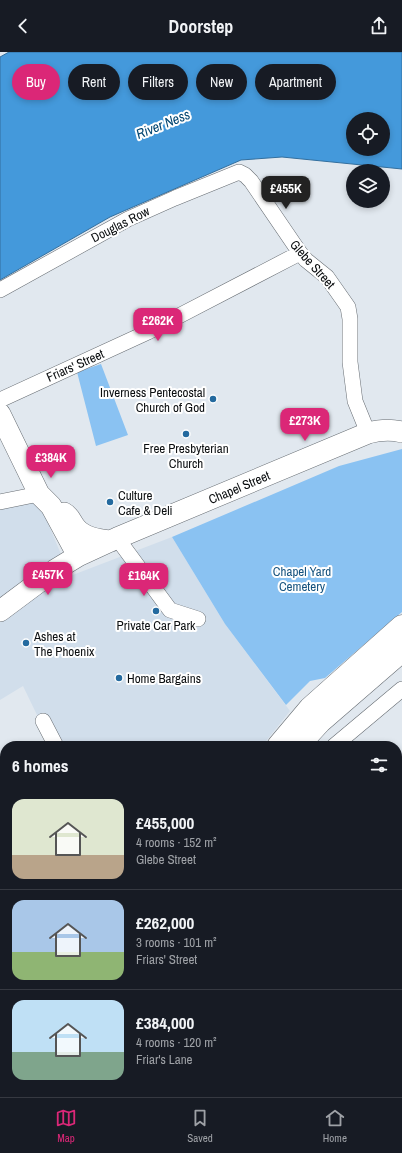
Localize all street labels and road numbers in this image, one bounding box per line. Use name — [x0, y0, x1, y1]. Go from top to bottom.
street label: Douglas Row — [88, 202, 153, 246]
street label: Glebe Street — [286, 236, 339, 292]
street label: Friars' Street — [44, 345, 107, 386]
street label: Chapel Street — [206, 467, 273, 508]

